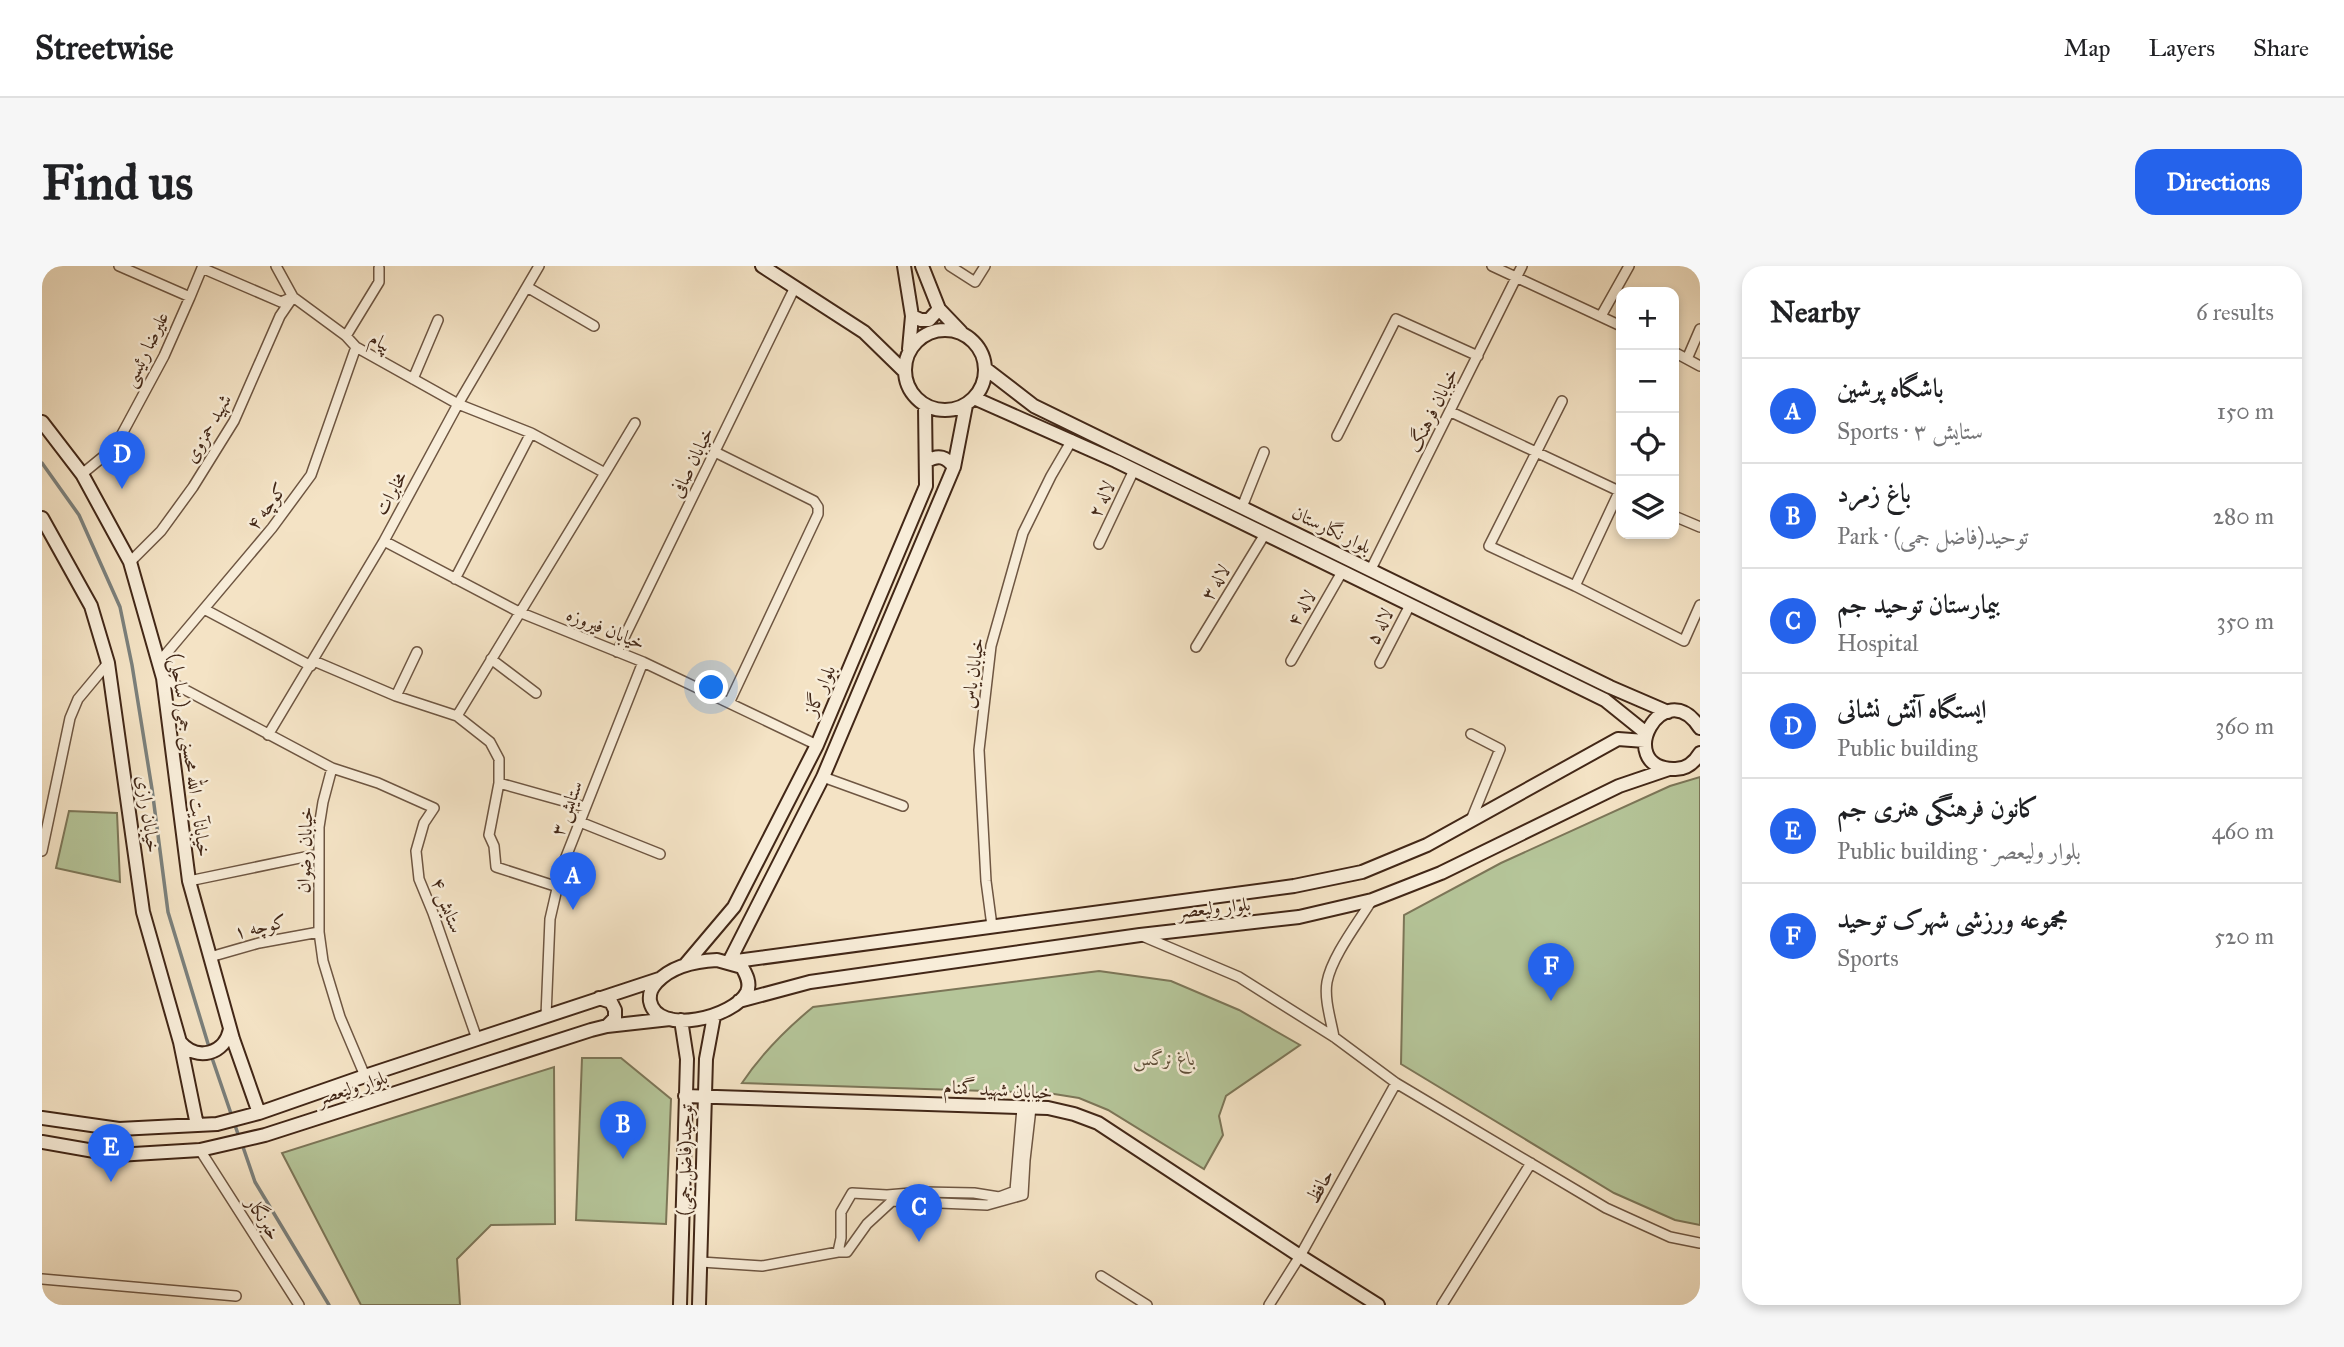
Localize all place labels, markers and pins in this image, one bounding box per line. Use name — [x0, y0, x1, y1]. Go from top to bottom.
pin: D — [99, 431, 145, 489]
pin: A — [550, 852, 596, 910]
pin: F — [1528, 943, 1574, 1001]
pin: B — [600, 1101, 646, 1159]
pin: E — [88, 1124, 134, 1182]
pin: C — [896, 1184, 942, 1242]

